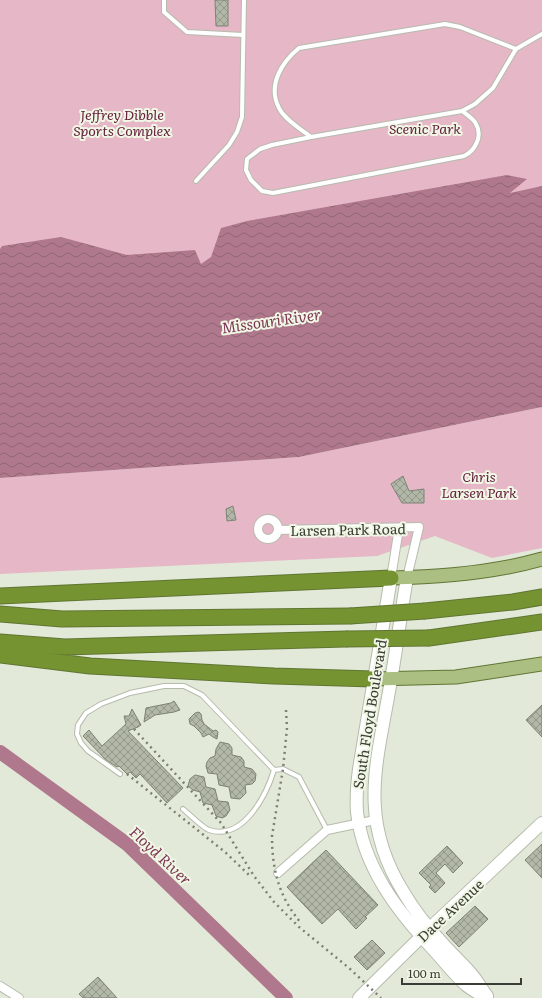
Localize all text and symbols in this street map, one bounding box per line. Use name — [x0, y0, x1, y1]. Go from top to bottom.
park label: Jeffrey Dibble Sports Complex — [73, 104, 171, 140]
park label: Scenic Park — [389, 118, 461, 138]
water label: Missouri River — [220, 302, 322, 338]
park label: Chris Larsen Park — [441, 466, 517, 502]
street label: Larsen Park Road — [290, 518, 407, 540]
street label: South Floyd Boulevard — [347, 637, 391, 790]
water label: Floyd River — [125, 820, 197, 890]
street label: Dace Avenue — [412, 874, 488, 946]
scale bar — [402, 960, 521, 986]
text: 100 m — [408, 964, 441, 982]

